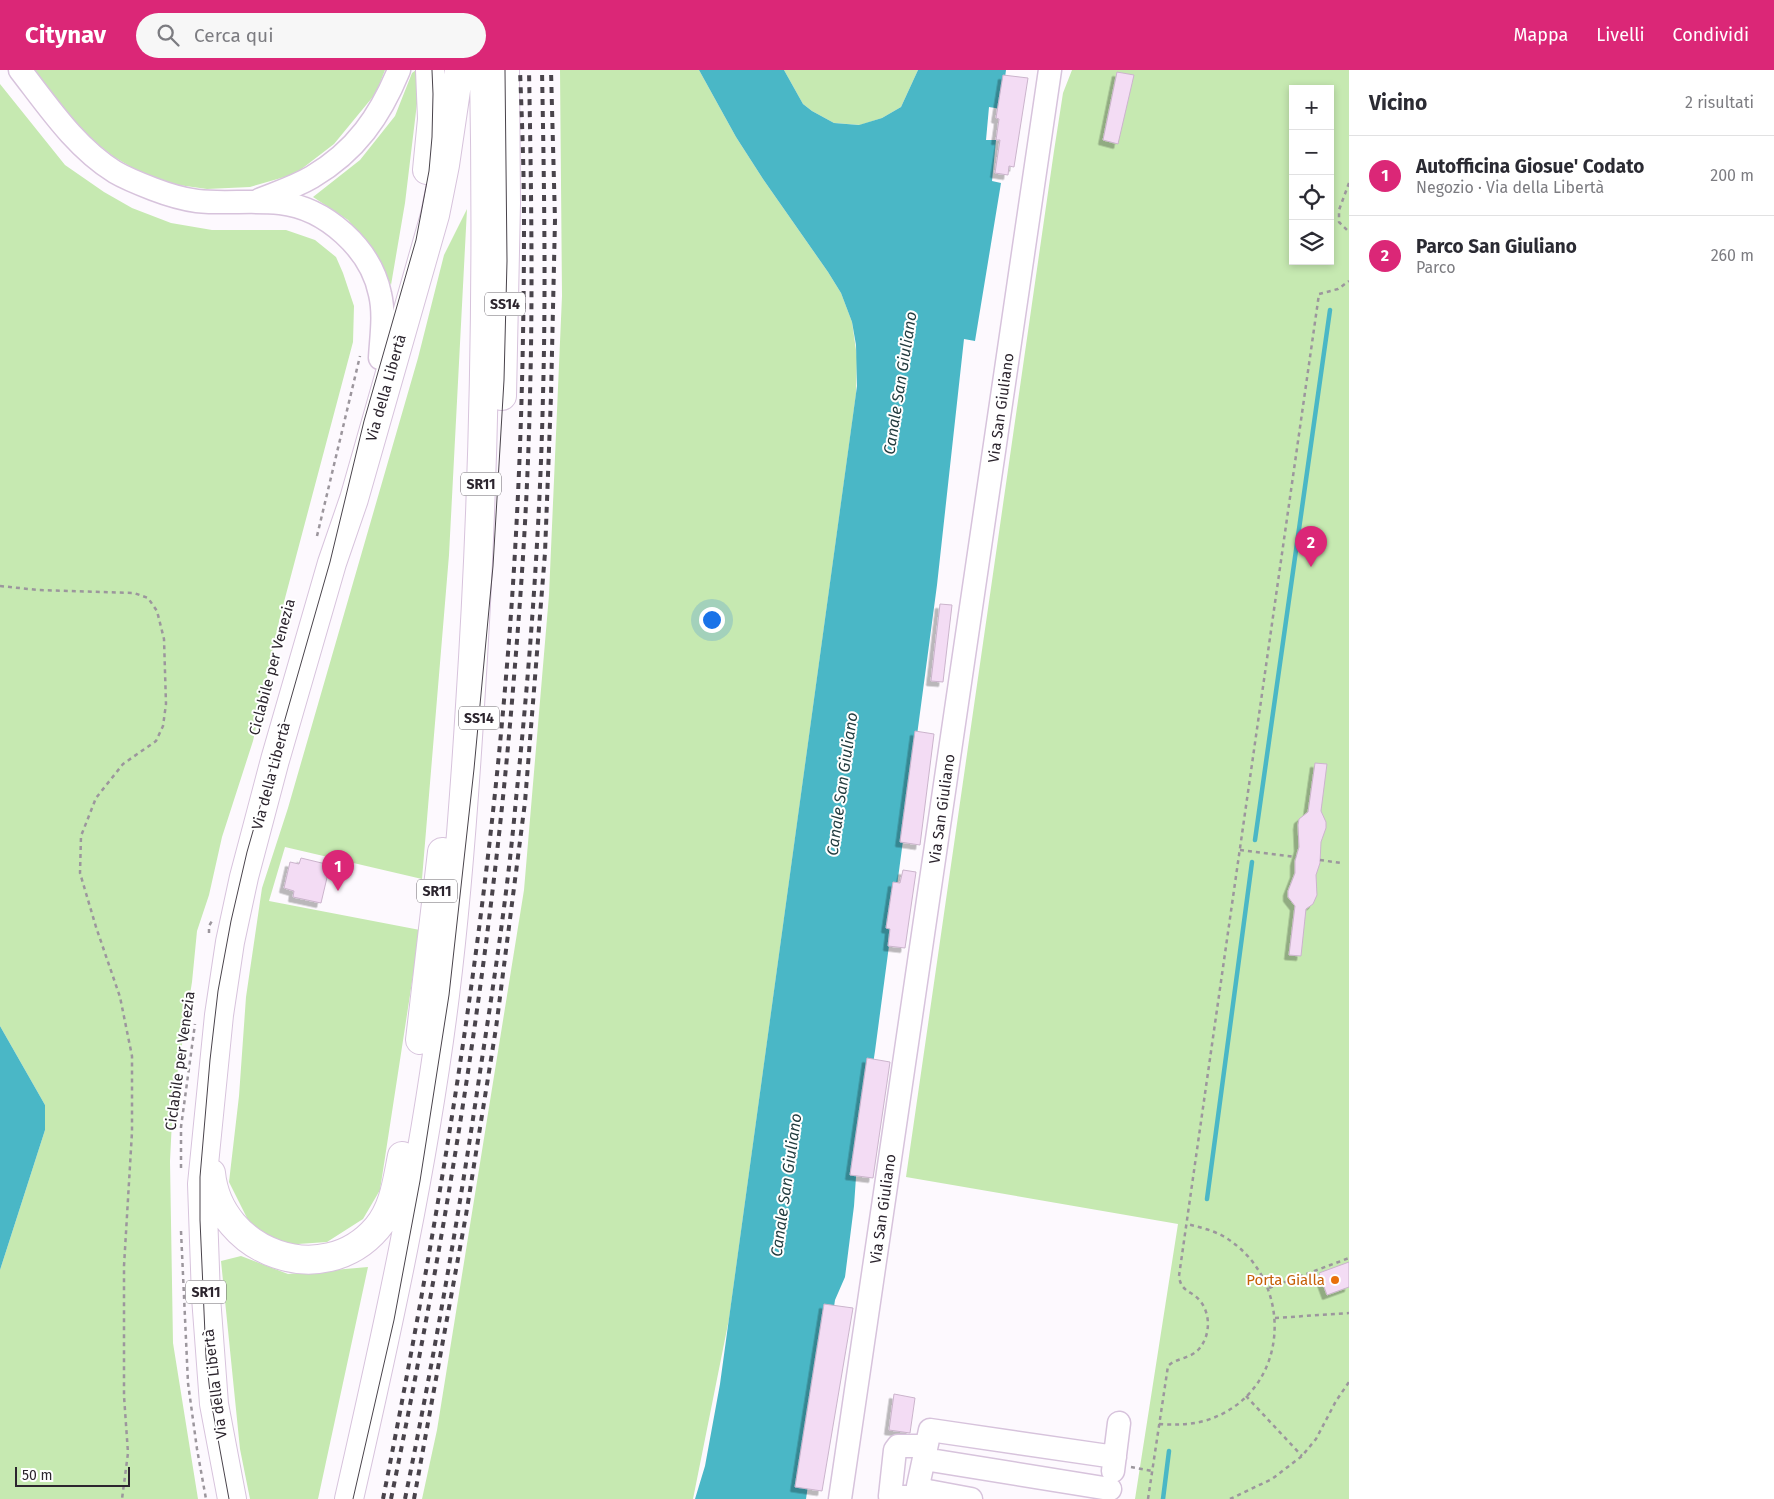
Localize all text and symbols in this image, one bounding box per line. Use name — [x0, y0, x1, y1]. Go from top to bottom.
search box — [136, 13, 486, 58]
text: Citynav — [25, 21, 106, 49]
icon: search — [154, 21, 182, 49]
text: Cerca qui — [194, 24, 274, 47]
text: Mappa — [1514, 24, 1568, 46]
text: Livelli — [1596, 24, 1645, 46]
text: Condividi — [1673, 24, 1749, 46]
map controls — [1289, 85, 1334, 265]
button: + — [1289, 85, 1334, 130]
text: Vicino — [1369, 90, 1427, 116]
text: 2 risultati — [1685, 93, 1754, 112]
button: − — [1289, 130, 1334, 175]
text: Autofficina Giosue' Codato — [1416, 155, 1644, 178]
text: 1 — [1381, 166, 1389, 185]
text: 200 m — [1710, 166, 1754, 185]
button: locate — [1289, 175, 1334, 220]
text: Negozio · Via della Libertà — [1416, 178, 1604, 197]
button: layers — [1289, 220, 1334, 265]
text: Parco San Giuliano — [1416, 235, 1577, 258]
text: 2 — [1381, 246, 1389, 265]
text: 260 m — [1711, 246, 1754, 265]
text: Parco — [1416, 258, 1456, 277]
road number: SS14 — [485, 292, 525, 315]
water label: Canale San Giuliano — [879, 310, 921, 456]
street label: Via della Libertà — [362, 332, 410, 444]
street label: Via San Giuliano — [984, 352, 1018, 464]
road number: SR11 — [461, 472, 501, 496]
pin: 2 — [1295, 526, 1327, 567]
street label: Ciclabile per Venezia — [245, 597, 299, 737]
your location — [699, 607, 725, 633]
road number: SS14 — [459, 706, 499, 730]
water label: Canale San Giuliano — [823, 711, 861, 857]
street label: Via della Libertà — [248, 720, 294, 832]
street label: Via San Giuliano — [925, 753, 959, 865]
pin: 1 — [322, 850, 354, 891]
road number: SR11 — [417, 879, 457, 902]
street label: Ciclabile per Venezia — [161, 990, 199, 1132]
water label: Canale San Giuliano — [767, 1112, 805, 1258]
street label: Via San Giuliano — [866, 1153, 900, 1265]
place label: Porta Gialla — [1246, 1271, 1325, 1289]
marker: Porta Gialla — [1329, 1274, 1341, 1286]
road number: SR11 — [186, 1280, 226, 1304]
street label: Via della Libertà — [199, 1328, 231, 1440]
scale bar — [15, 1464, 130, 1487]
text: 50 m — [22, 1467, 53, 1484]

